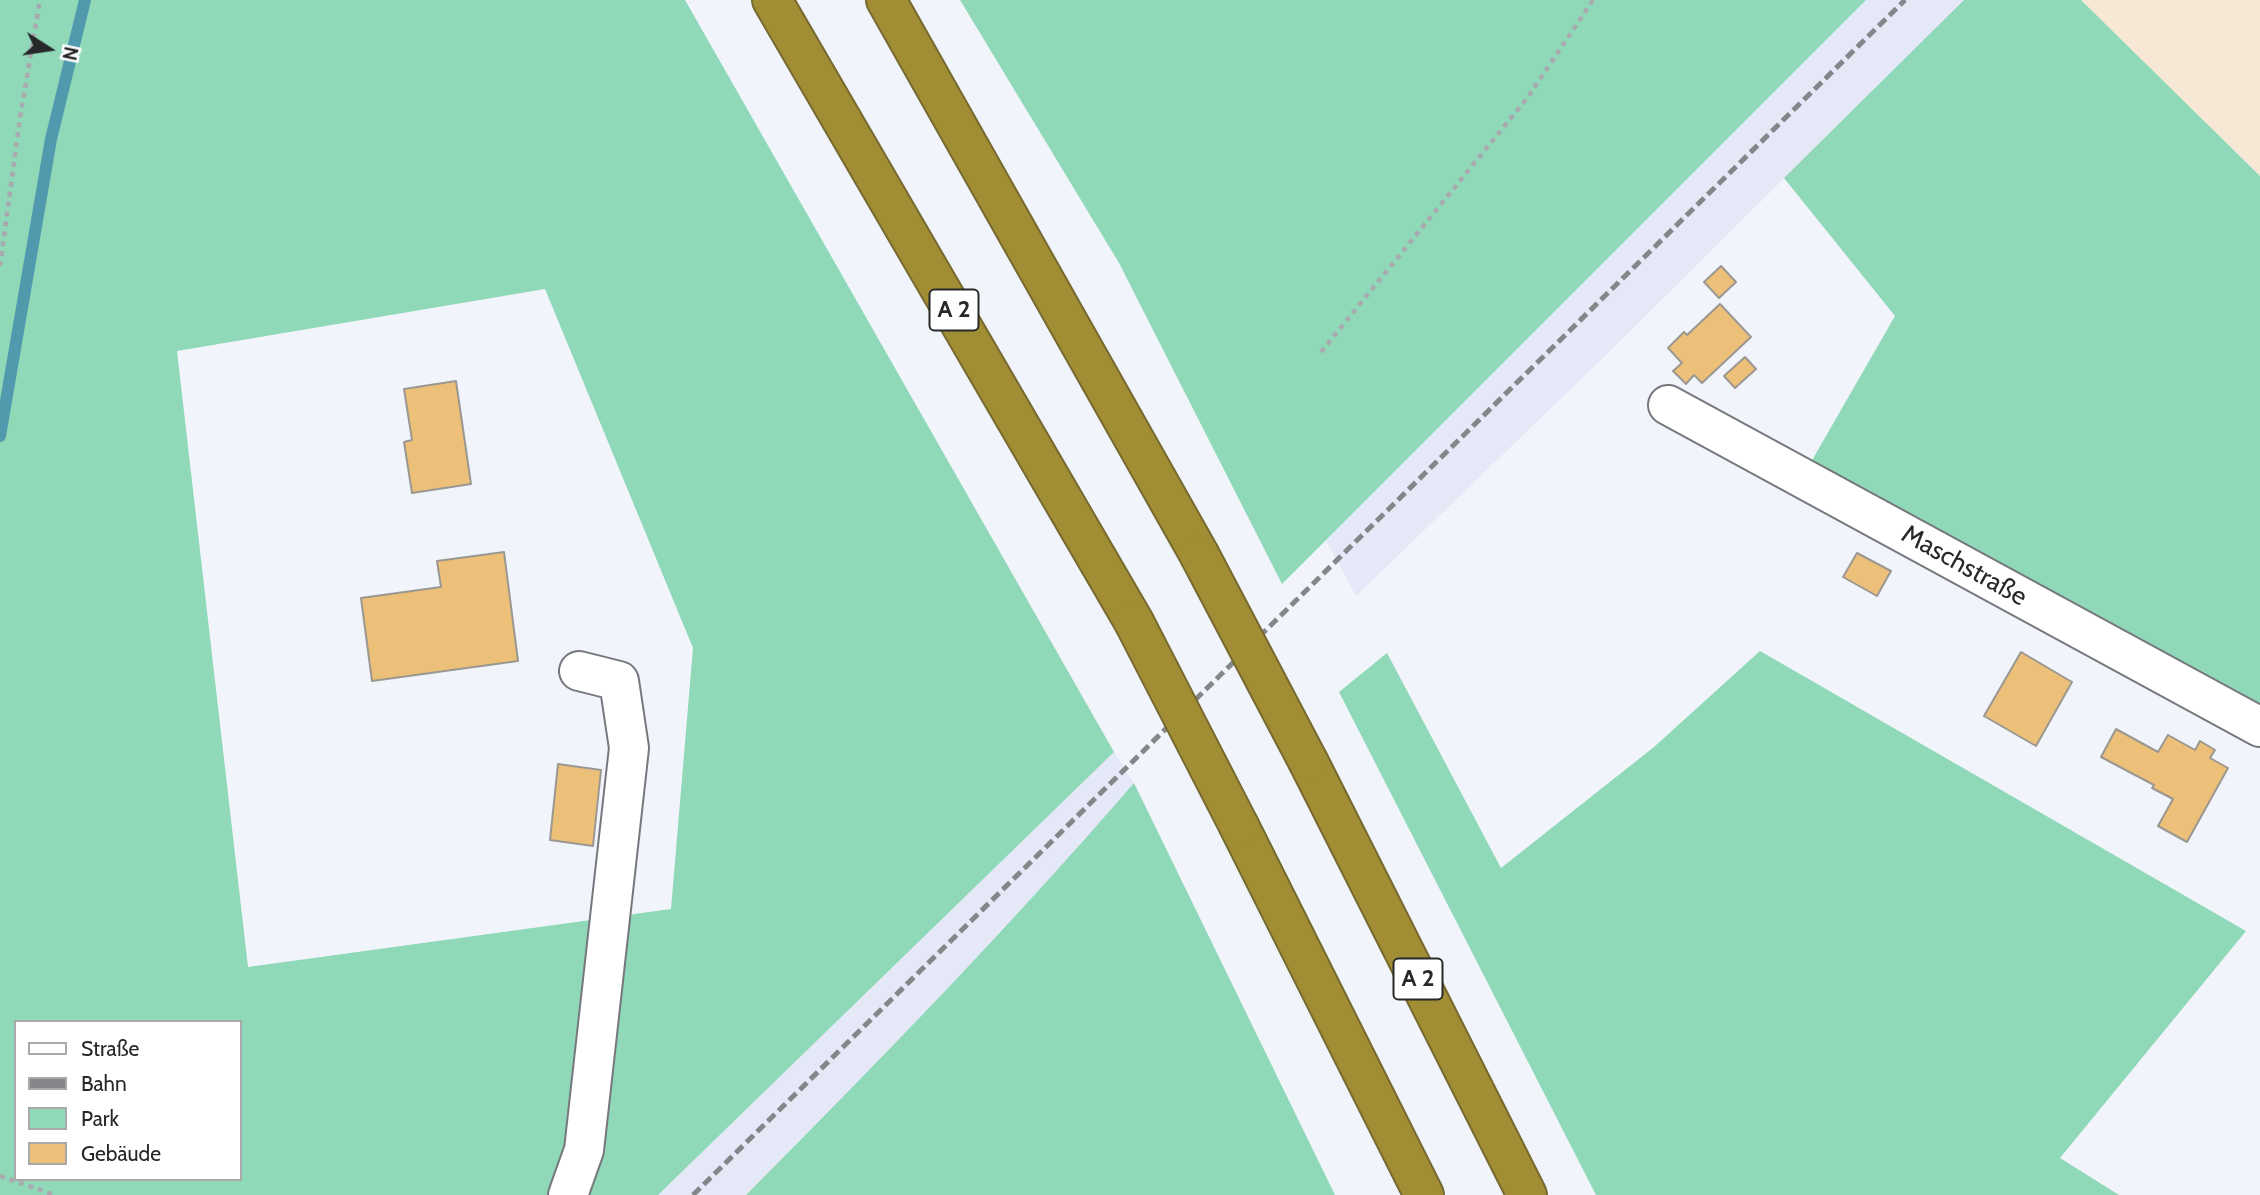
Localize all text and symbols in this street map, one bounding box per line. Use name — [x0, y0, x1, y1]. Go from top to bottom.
north arrow — [14, 14, 84, 84]
text: N — [57, 45, 83, 62]
road number: A 2 — [930, 290, 978, 330]
street label: Maschstraße — [1896, 519, 2032, 613]
road number: A 2 — [1394, 959, 1442, 1000]
legend — [14, 1020, 242, 1181]
text: Straße — [81, 1036, 139, 1061]
text: Bahn — [81, 1071, 127, 1096]
text: Park — [81, 1106, 119, 1131]
text: Gebäude — [81, 1141, 161, 1166]

